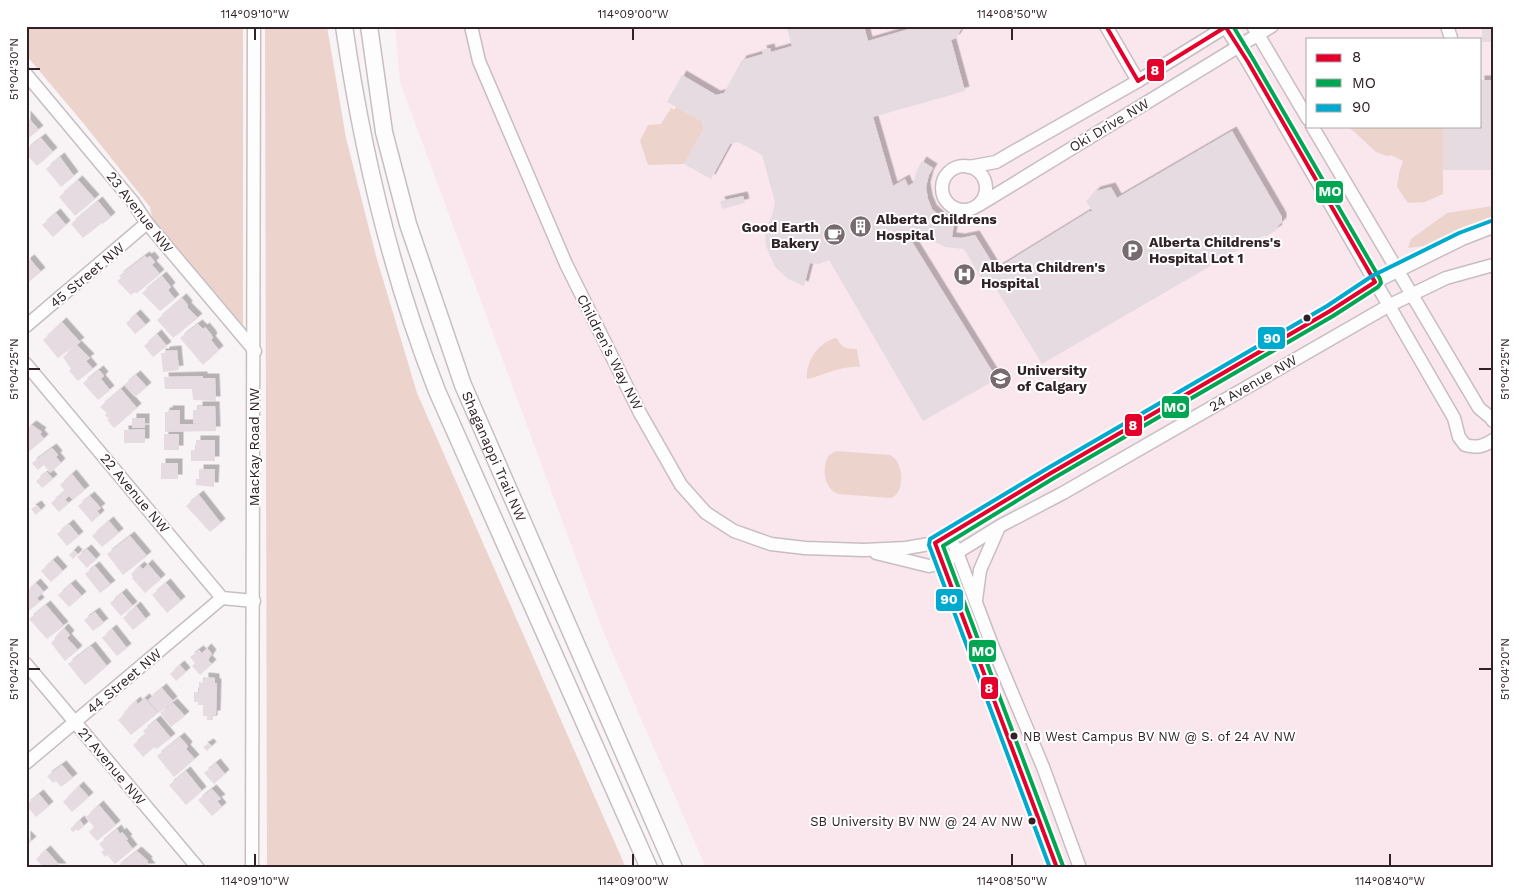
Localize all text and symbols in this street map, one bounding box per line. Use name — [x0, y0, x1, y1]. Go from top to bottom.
text: 114°09'10"W — [221, 7, 290, 21]
text: 114°09'00"W — [597, 7, 669, 21]
text: 114°08'50"W — [977, 7, 1048, 21]
text: 51°04'30"N — [7, 38, 21, 100]
legend — [1306, 38, 1482, 128]
text: 8 — [1352, 48, 1361, 66]
line badge: 8 — [1146, 58, 1165, 82]
text: 8 — [1151, 62, 1160, 78]
text: MO — [1352, 74, 1376, 92]
street label: Oki Drive NW — [1066, 95, 1152, 155]
text: 90 — [1352, 98, 1371, 116]
street label: 23 Avenue NW — [103, 168, 177, 256]
line badge: MO — [1315, 180, 1344, 204]
text: MO — [1318, 183, 1342, 199]
place label: Alberta Childrens Hospital — [876, 211, 997, 243]
building icon: Alberta Childrens Hospital — [848, 215, 872, 239]
place label: Good Earth Bakery — [742, 219, 819, 251]
cafe icon: Good Earth Bakery — [823, 223, 847, 247]
place label: Alberta Childrens's Hospital Lot 1 — [1149, 234, 1281, 266]
parking icon: Alberta Childrens's Hospital Lot 1 — [1121, 238, 1145, 262]
street label: 45 Street NW — [47, 239, 127, 311]
place label: Alberta Children's Hospital — [981, 259, 1106, 291]
hospital icon: Alberta Children's Hospital — [953, 263, 977, 287]
street label: Children's Way NW — [574, 291, 646, 413]
unlabelled marker — [1302, 313, 1312, 323]
line badge: 90 — [1257, 326, 1286, 350]
text: 90 — [1263, 330, 1281, 346]
text: 51°04'25"N — [7, 338, 21, 400]
text: 51°04'25"N — [1498, 338, 1512, 400]
street label: 24 Avenue NW — [1206, 351, 1300, 415]
place label: University of Calgary — [1017, 362, 1087, 394]
school or university icon: University of Calgary — [989, 366, 1013, 390]
street label: MacKay Road NW — [246, 388, 262, 506]
street label: Shaganappi Trail NW — [459, 389, 530, 524]
line badge: MO — [1161, 395, 1190, 419]
text: MO — [1163, 399, 1187, 415]
line badge: 8 — [1124, 413, 1143, 437]
text: 8 — [1129, 417, 1138, 433]
street label: 22 Avenue NW — [97, 450, 173, 536]
line badge: 90 — [935, 588, 964, 612]
text: 90 — [940, 591, 958, 607]
text: 51°04'20"N — [7, 638, 21, 700]
text: 51°04'20"N — [1498, 638, 1512, 700]
line badge: MO — [968, 639, 997, 663]
text: MO — [971, 643, 995, 659]
street label: 44 Street NW — [83, 645, 165, 717]
line badge: 8 — [980, 676, 999, 700]
text: 8 — [985, 680, 994, 696]
street label: 21 Avenue NW — [75, 724, 149, 808]
place label: NB West Campus BV NW @ S. of 24 AV NW — [1023, 729, 1296, 744]
marker: NB West Campus BV NW @ S. of 24 AV NW — [1009, 731, 1019, 741]
place label: SB University BV NW @ 24 AV NW — [810, 814, 1023, 829]
marker: SB University BV NW @ 24 AV NW — [1027, 816, 1037, 826]
text: 114°09'10"W — [221, 874, 290, 888]
text: 114°09'00"W — [597, 874, 669, 888]
text: 114°08'50"W — [977, 874, 1048, 888]
text: 114°08'40"W — [1355, 874, 1425, 888]

